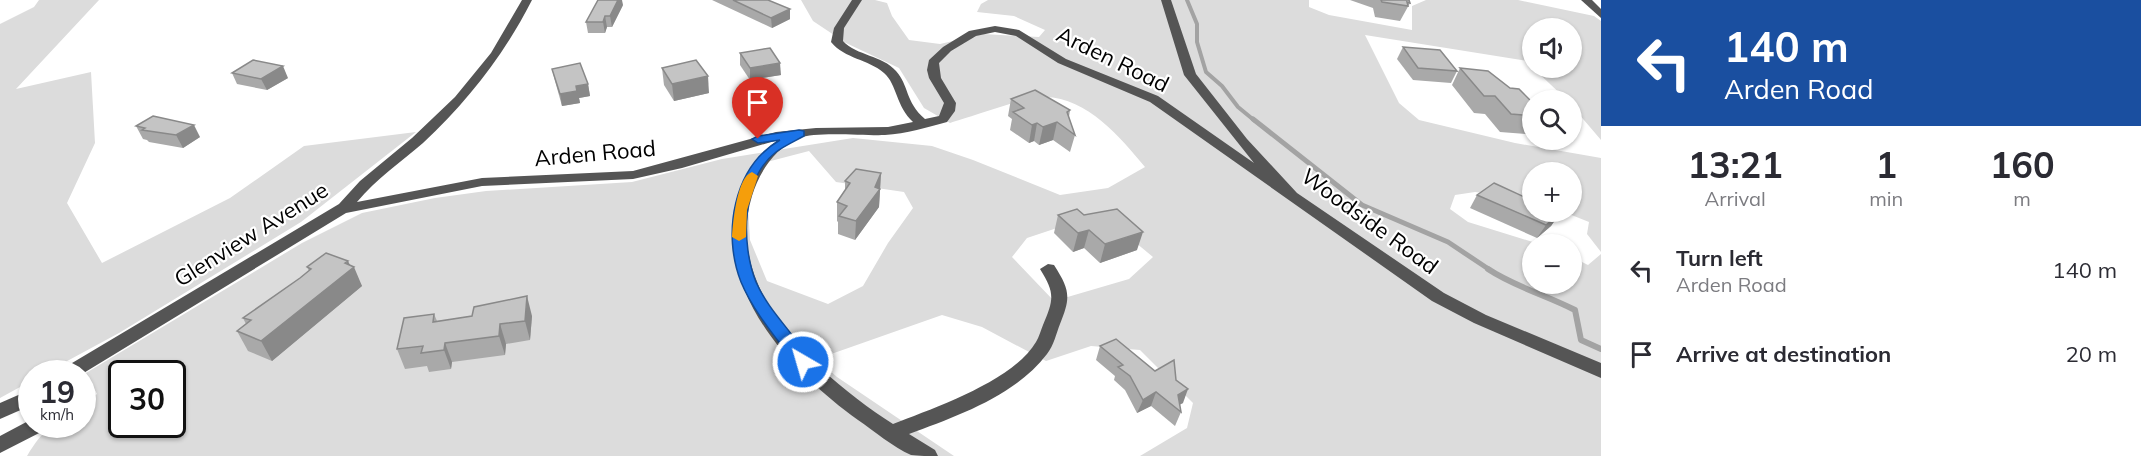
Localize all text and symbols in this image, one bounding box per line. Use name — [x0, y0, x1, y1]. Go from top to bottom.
map controls — [1522, 18, 1582, 294]
button: sound — [1522, 18, 1582, 78]
street label: Arden Road — [1052, 20, 1174, 98]
text: 140 m — [1724, 20, 1849, 73]
icon: left — [1625, 24, 1703, 102]
text: Arden Road — [1724, 72, 1873, 106]
pin — [732, 77, 783, 139]
icon: arrive — [741, 86, 774, 119]
button: search — [1522, 90, 1582, 150]
street label: Arden Road — [533, 134, 657, 172]
text: 13:21 — [1687, 142, 1783, 187]
text: 1 — [1875, 142, 1897, 187]
text: 160 — [1990, 142, 2055, 187]
street label: Woodside Road — [1296, 162, 1444, 280]
button: + — [1522, 162, 1582, 222]
street label: Glenview Avenue — [169, 175, 333, 293]
text: Arrival — [1705, 186, 1766, 211]
text: min — [1869, 186, 1903, 211]
text: m — [2013, 186, 2031, 211]
button: − — [1522, 234, 1582, 294]
text: Turn left — [1676, 244, 1763, 272]
icon: left — [1625, 254, 1658, 287]
text: 140 m — [2052, 256, 2117, 284]
text: Arden Road — [1676, 272, 1787, 297]
position arrow — [771, 330, 835, 394]
icon: arrive — [1625, 338, 1658, 371]
text: Arrive at destination — [1676, 340, 1891, 368]
text: 20 m — [2066, 340, 2117, 368]
speed limit sign: 30 — [108, 360, 186, 438]
text: 19 — [39, 373, 75, 411]
text: km/h — [40, 405, 74, 424]

